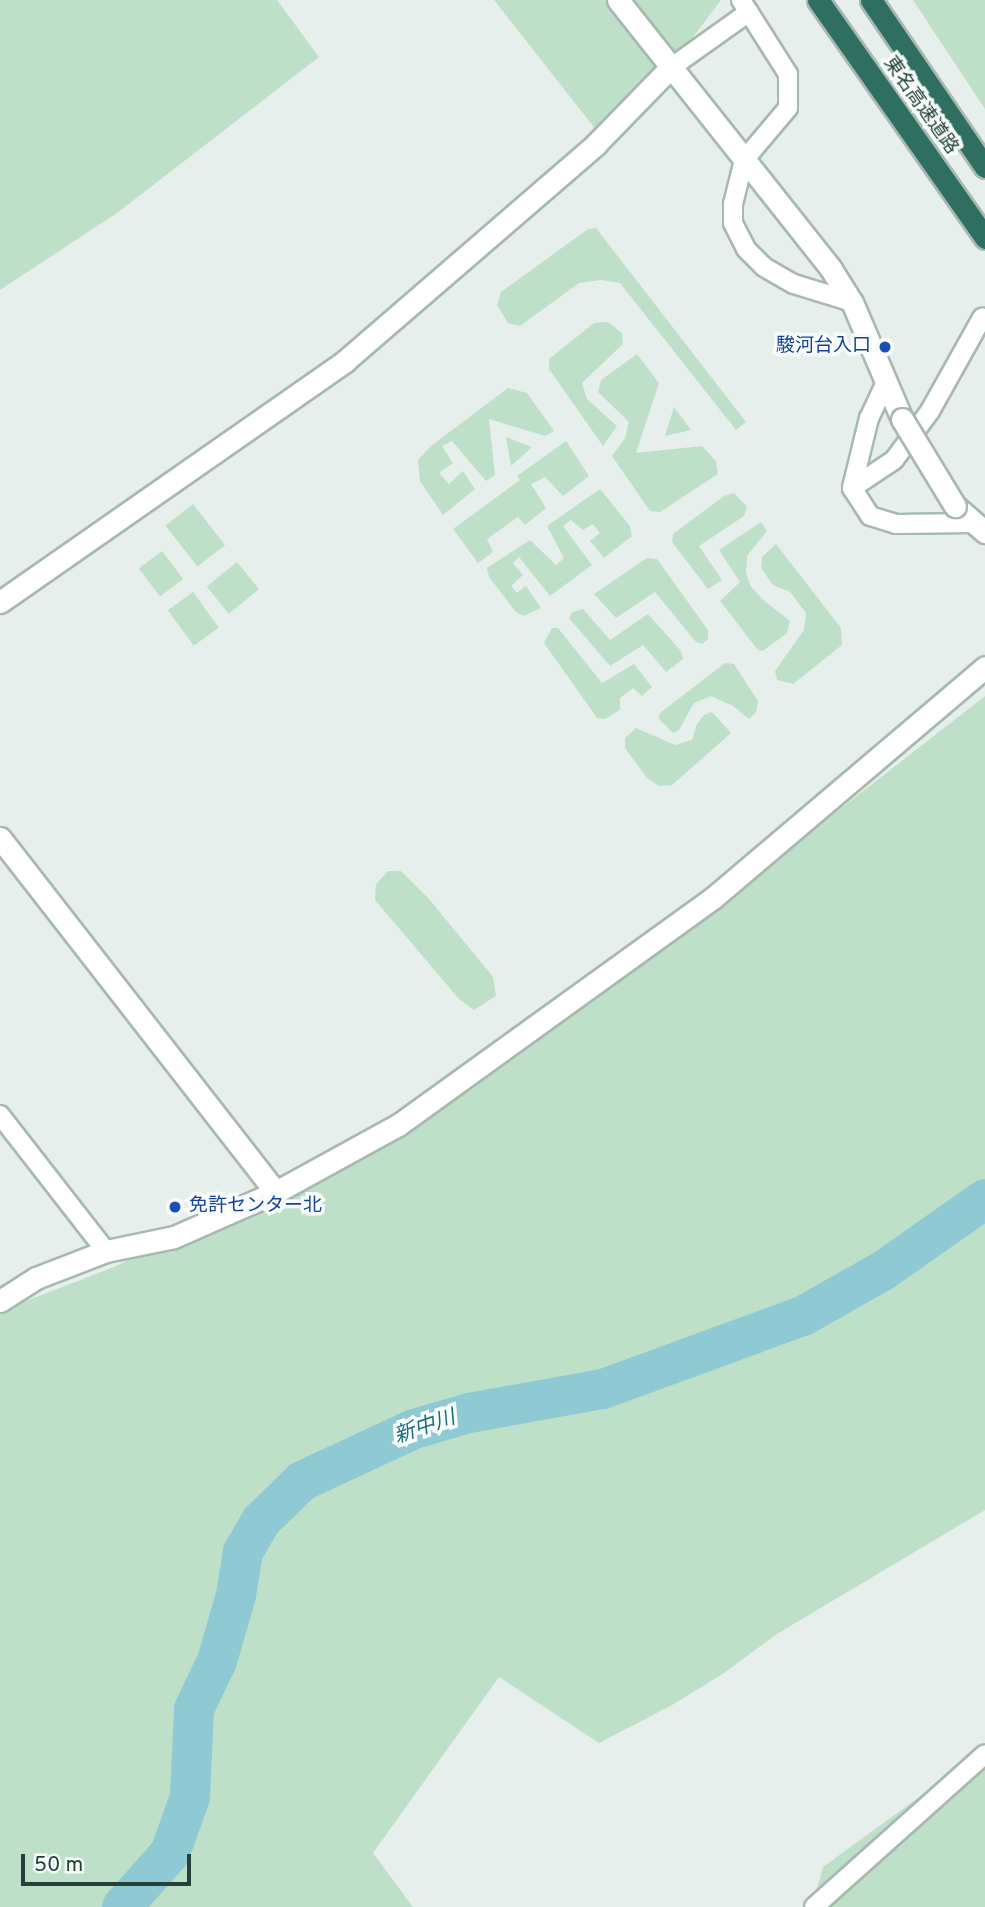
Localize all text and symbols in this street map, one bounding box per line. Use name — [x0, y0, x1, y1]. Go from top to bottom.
street label: 東名高速道路 — [878, 53, 962, 159]
place label: 駿河台入口 — [776, 336, 871, 358]
marker: 駿河台入口 — [877, 339, 893, 355]
place label: 免許センター北 — [189, 1196, 322, 1218]
marker: 免許センター北 — [167, 1199, 183, 1215]
water label: 新中川 — [391, 1406, 459, 1450]
scale bar — [24, 1840, 194, 1884]
text: 50 m — [34, 1852, 83, 1879]

